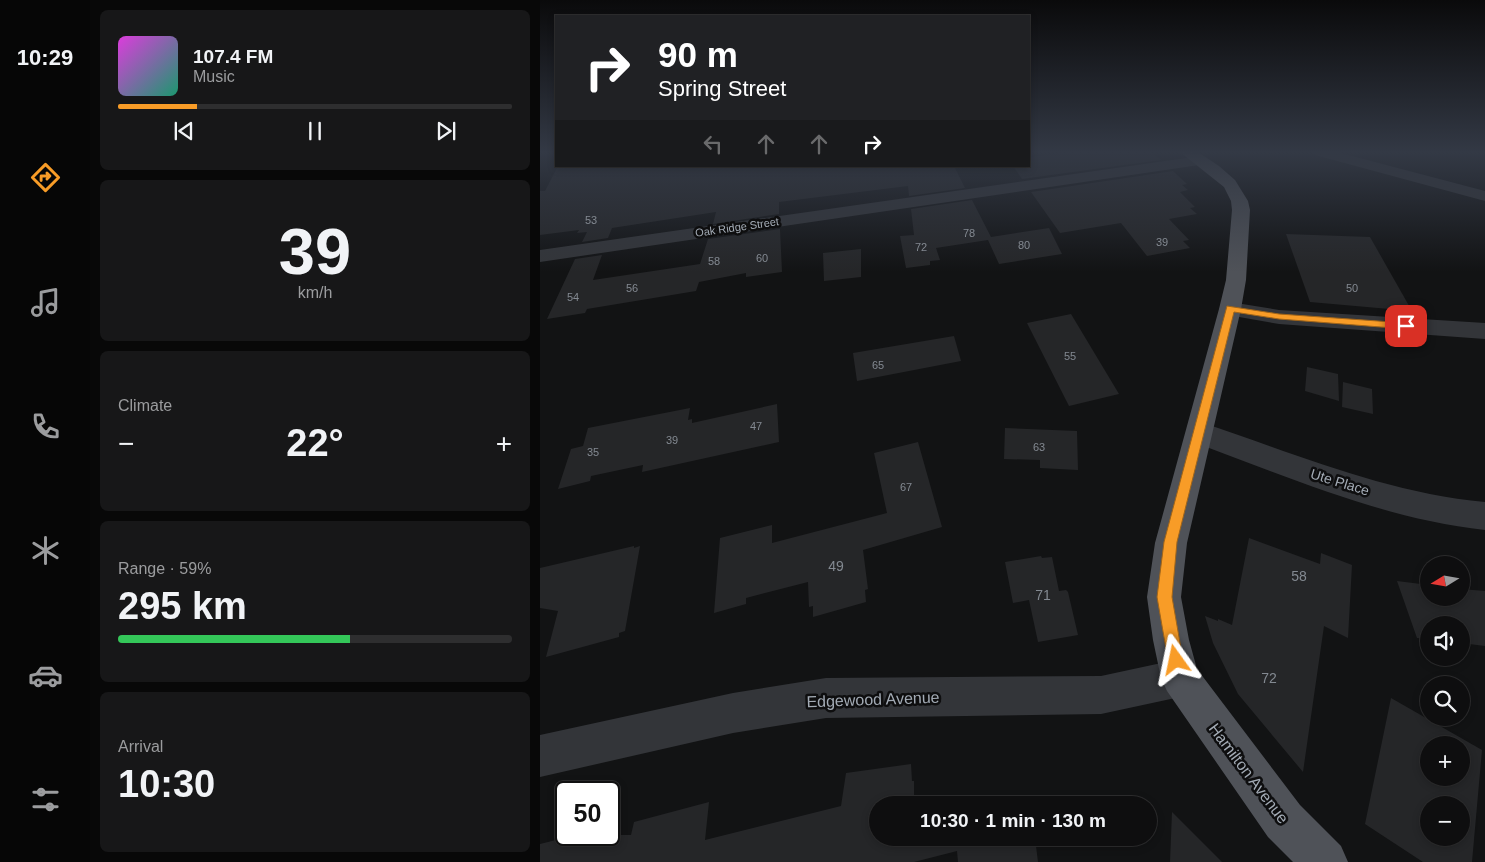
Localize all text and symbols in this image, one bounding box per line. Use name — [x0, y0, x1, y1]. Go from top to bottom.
icon: right — [575, 35, 640, 100]
text: 90 m — [658, 35, 738, 74]
text: 10:29 — [17, 45, 73, 70]
text: 107.4 FM — [193, 46, 273, 67]
text: Music — [193, 68, 235, 85]
text: Spring Street — [658, 76, 786, 101]
icon: previous — [170, 117, 198, 145]
icon: pause — [301, 117, 329, 145]
icon: next — [432, 117, 460, 145]
icon: left — [699, 130, 727, 158]
icon: ahead — [752, 130, 780, 158]
icon: ahead — [805, 130, 833, 158]
icon: right — [858, 130, 886, 158]
icon: directions — [28, 160, 63, 195]
house number: 53 — [585, 214, 597, 226]
text: 39 — [279, 215, 351, 288]
street label: Oak Ridge Street — [694, 215, 780, 239]
house number: 78 — [963, 227, 975, 239]
house number: 39 — [1156, 236, 1168, 248]
house number: 80 — [1018, 239, 1030, 251]
house number: 72 — [915, 241, 927, 253]
house number: 60 — [756, 252, 768, 264]
house number: 58 — [708, 255, 720, 267]
house number: 56 — [626, 282, 638, 294]
house number: 50 — [1346, 282, 1358, 294]
text: km/h — [298, 284, 332, 301]
icon: music — [28, 285, 63, 320]
house number: 54 — [567, 291, 579, 303]
pin — [1385, 305, 1427, 347]
icon: arrive — [1392, 312, 1420, 340]
house number: 55 — [1064, 350, 1076, 362]
house number: 65 — [872, 359, 884, 371]
text: Climate — [118, 397, 172, 414]
icon: phone — [28, 409, 63, 444]
house number: 47 — [750, 420, 762, 432]
text: 22° — [286, 422, 344, 464]
text: − — [118, 428, 134, 459]
text: + — [496, 428, 512, 459]
house number: 39 — [666, 434, 678, 446]
house number: 63 — [1033, 441, 1045, 453]
house number: 35 — [587, 446, 599, 458]
street label: Ute Place — [1309, 465, 1372, 499]
house number: 67 — [900, 481, 912, 493]
icon: climate — [28, 533, 63, 568]
north arrow — [1420, 556, 1470, 606]
map controls — [1420, 556, 1470, 846]
house number: 49 — [828, 558, 844, 574]
text: Range · 59% — [118, 560, 211, 577]
house number: 58 — [1291, 568, 1307, 584]
text: 295 km — [118, 585, 247, 627]
house number: 71 — [1035, 587, 1051, 603]
button: sound — [1420, 616, 1470, 666]
position arrow — [1149, 633, 1201, 685]
icon: car — [28, 658, 63, 693]
house number: 72 — [1261, 670, 1277, 686]
button: search — [1420, 676, 1470, 726]
street label: Edgewood Avenue — [806, 689, 940, 710]
street label: Hamilton Avenue — [1206, 720, 1292, 827]
button: + — [1420, 736, 1470, 786]
text: Arrival — [118, 738, 163, 755]
text: 10:30 — [118, 763, 215, 805]
speed limit sign: 50 — [555, 781, 620, 846]
icon: filters — [28, 782, 63, 817]
button: − — [1420, 796, 1470, 846]
text: 10:30 · 1 min · 130 m — [920, 810, 1106, 831]

